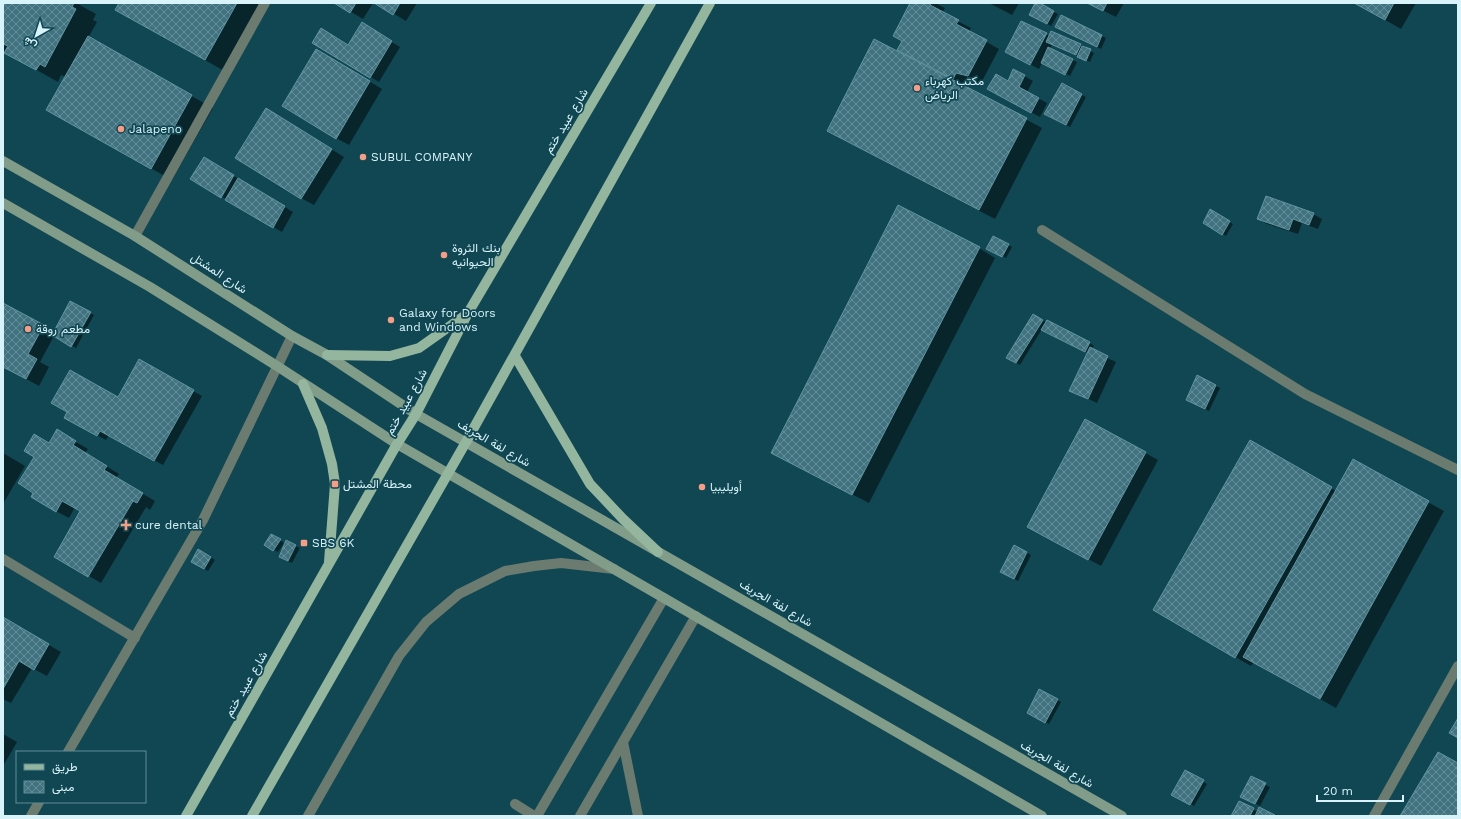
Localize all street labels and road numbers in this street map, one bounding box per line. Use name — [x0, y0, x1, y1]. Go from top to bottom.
street label: شارع عبيد ختم — [541, 86, 593, 157]
street label: شارع المشتل — [187, 250, 250, 298]
street label: شارع عبيد ختم — [382, 366, 432, 438]
street label: شارع لفة الجريف — [454, 416, 533, 471]
street label: شارع لفة الجريف — [736, 576, 815, 631]
street label: شارع عبيد ختم — [222, 649, 272, 720]
street label: شارع لفة الجريف — [1017, 737, 1096, 792]

